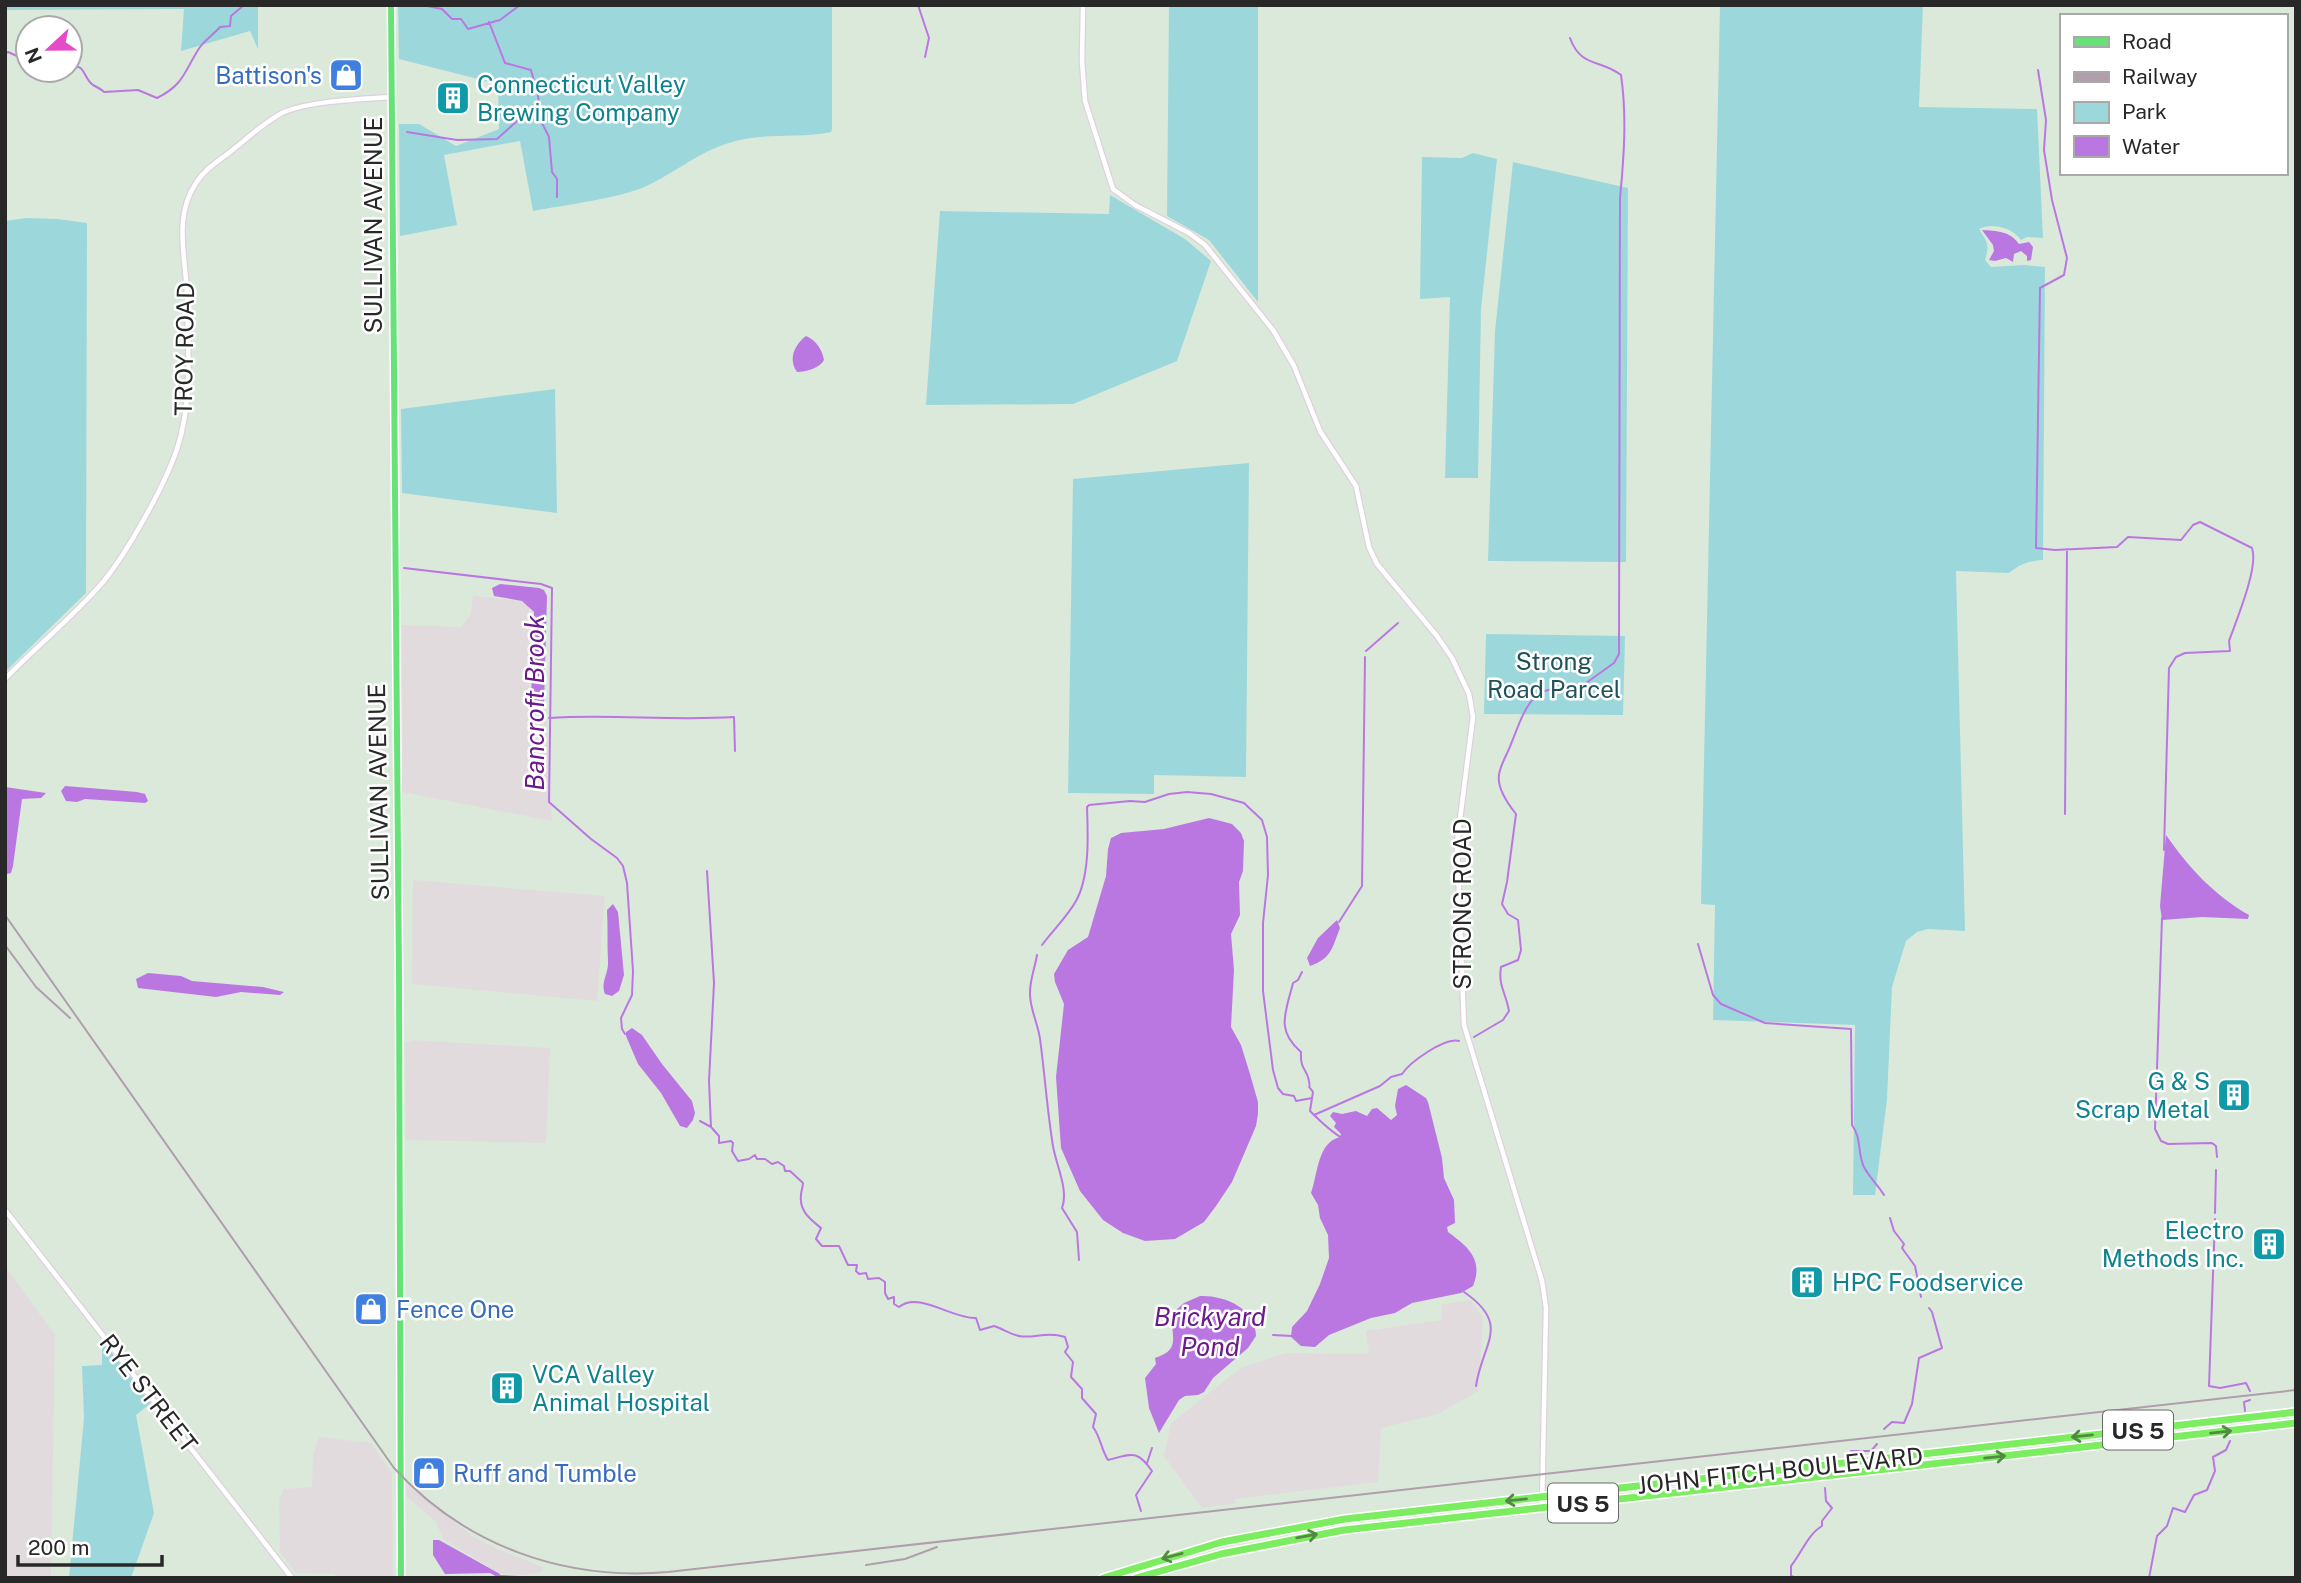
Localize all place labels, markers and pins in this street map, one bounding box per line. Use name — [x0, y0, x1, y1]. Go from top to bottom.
shop icon: Battison's — [327, 56, 365, 94]
place label: Battison's — [215, 61, 322, 89]
place label: Connecticut Valley Brewing Company — [477, 70, 686, 126]
building icon: Connecticut Valley Brewing Company — [434, 79, 472, 117]
place label: G & S Scrap Metal — [2075, 1067, 2210, 1123]
building icon: G & S Scrap Metal — [2215, 1076, 2253, 1114]
place label: Electro Methods Inc. — [2102, 1216, 2244, 1272]
building icon: Electro Methods Inc. — [2250, 1225, 2288, 1263]
building icon: HPC Foodservice — [1788, 1263, 1826, 1301]
place label: HPC Foodservice — [1832, 1268, 2024, 1296]
shop icon: Fence One — [352, 1290, 390, 1328]
place label: Fence One — [396, 1295, 514, 1323]
place label: VCA Valley Animal Hospital — [532, 1360, 710, 1416]
building icon: VCA Valley Animal Hospital — [488, 1369, 526, 1407]
shop icon: Ruff and Tumble — [410, 1454, 448, 1492]
place label: Ruff and Tumble — [453, 1459, 637, 1487]

